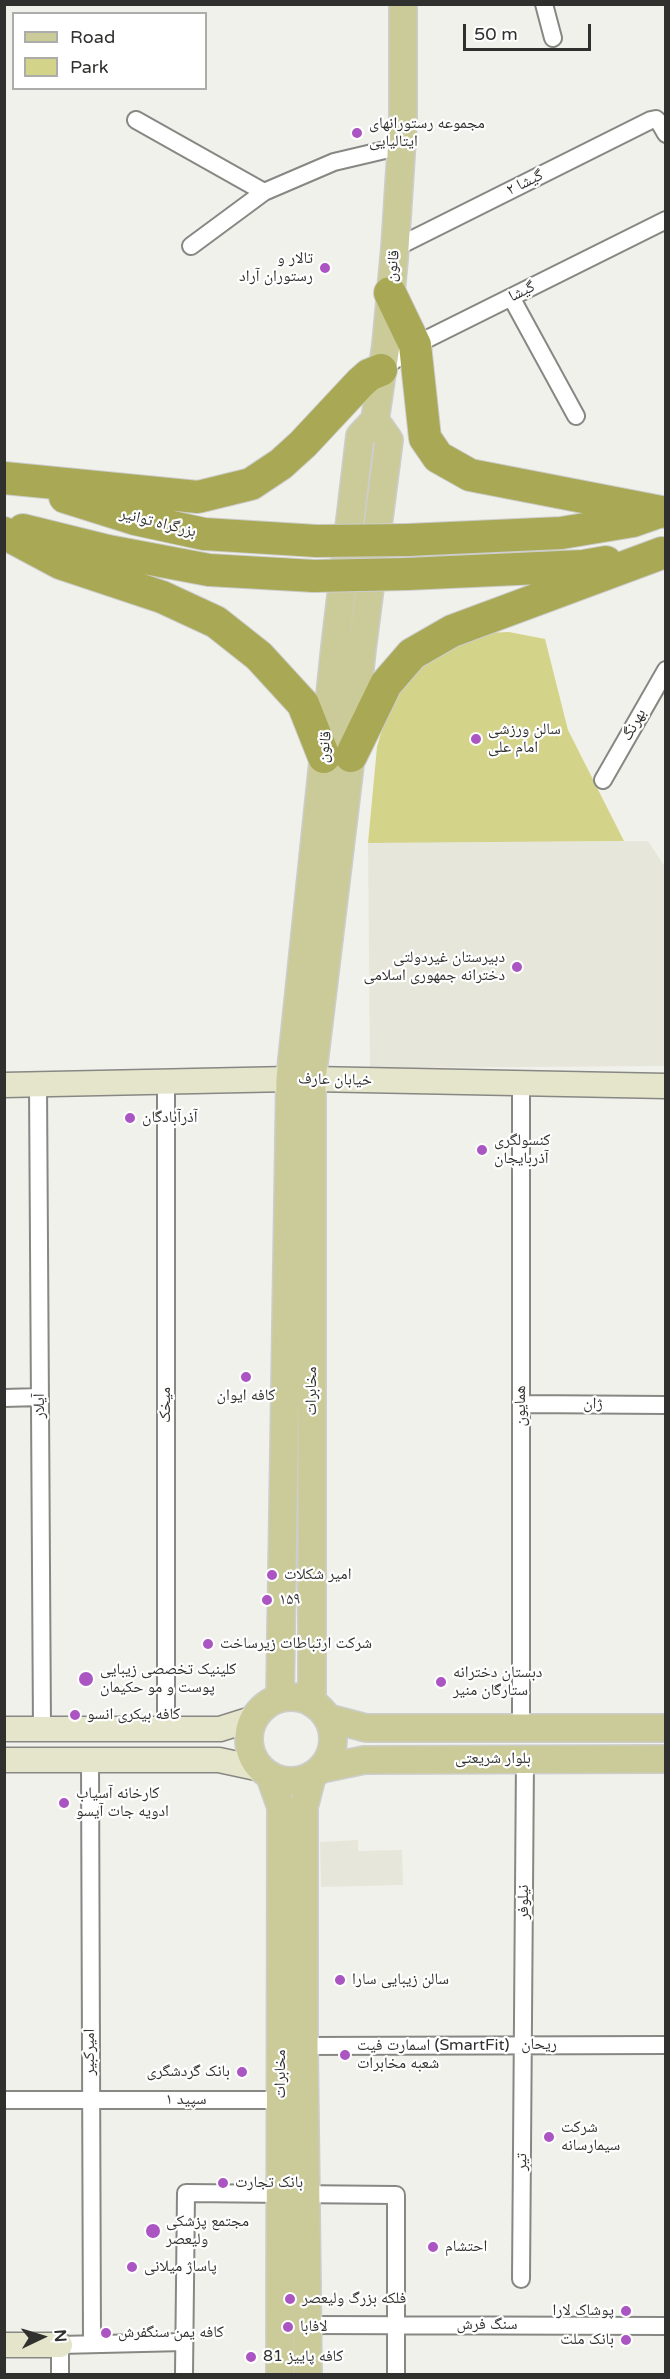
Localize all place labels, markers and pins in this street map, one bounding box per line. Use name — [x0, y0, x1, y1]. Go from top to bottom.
place label: مجموعه رستورانهای ایتالیایی — [369, 114, 485, 152]
marker: مجموعه رستورانهای ایتالیایی — [350, 126, 364, 140]
place label: تالار و رستوران آراد — [239, 249, 313, 287]
marker: تالار و رستوران آراد — [318, 261, 332, 275]
place label: سالن ورزشی امام علی — [488, 720, 561, 758]
marker: سالن ورزشی امام علی — [469, 732, 483, 746]
place label: دبیرستان غیردولتی دخترانه جمهوری اسلامی — [363, 948, 505, 986]
marker: دبیرستان غیردولتی دخترانه جمهوری اسلامی — [510, 960, 524, 974]
place label: آذرآبادگان — [142, 1108, 198, 1128]
marker: آذرآبادگان — [123, 1111, 137, 1125]
place label: کنسولگری آذربایجان — [494, 1131, 550, 1169]
marker: کنسولگری آذربایجان — [475, 1143, 489, 1157]
marker: کافه ایوان — [239, 1370, 253, 1384]
place label: کافه ایوان — [217, 1386, 275, 1406]
place label: امیر شکلات — [284, 1565, 351, 1585]
marker: امیر شکلات — [265, 1568, 279, 1582]
place label: ۱۵۹ — [279, 1590, 301, 1610]
marker: ۱۵۹ — [260, 1593, 274, 1607]
place label: شرکت ارتباطات زیرساخت — [220, 1634, 372, 1654]
marker: شرکت ارتباطات زیرساخت — [201, 1637, 215, 1651]
place label: کلینیک تخصصی زیبایی پوست و مو حکیمان — [100, 1660, 236, 1698]
place label: دبستان دخترانه ستارگان منیر — [453, 1663, 542, 1701]
marker: کلینیک تخصصی زیبایی پوست و مو حکیمان — [77, 1670, 95, 1688]
marker: دبستان دخترانه ستارگان منیر — [434, 1675, 448, 1689]
place label: کافه بیکری انسو — [87, 1705, 180, 1725]
marker: کافه بیکری انسو — [68, 1708, 82, 1722]
place label: کارخانه آسیاب ادویه جات آیسو — [76, 1784, 169, 1822]
marker: کارخانه آسیاب ادویه جات آیسو — [57, 1796, 71, 1810]
place label: سالن زیبایی سارا — [352, 1970, 449, 1990]
marker: سالن زیبایی سارا — [333, 1973, 347, 1987]
place label: اسمارت فیت (SmartFit) شعبه مخابرات — [357, 2036, 509, 2074]
marker: اسمارت فیت (SmartFit) شعبه مخابرات — [338, 2048, 352, 2062]
place label: بانک گردشگری — [147, 2062, 230, 2082]
marker: بانک گردشگری — [235, 2065, 249, 2079]
place label: شرکت سیمارسانه — [561, 2118, 620, 2156]
marker: شرکت سیمارسانه — [542, 2130, 556, 2144]
place label: بانک تجارت — [235, 2173, 303, 2193]
marker: بانک تجارت — [216, 2176, 230, 2190]
place label: مجتمع پزشکی ولیعصر — [166, 2212, 249, 2250]
marker: مجتمع پزشکی ولیعصر — [144, 2222, 162, 2240]
place label: احتشام — [445, 2237, 487, 2257]
marker: احتشام — [426, 2240, 440, 2254]
place label: پاساژ میلانی — [144, 2257, 217, 2277]
marker: پاساژ میلانی — [125, 2260, 139, 2274]
place label: فلکه بزرگ ولیعصر — [302, 2289, 406, 2309]
marker: فلکه بزرگ ولیعصر — [283, 2292, 297, 2306]
place label: پوشاک لارا — [552, 2301, 614, 2321]
marker: پوشاک لارا — [619, 2304, 633, 2318]
place label: لافابا — [300, 2317, 328, 2337]
marker: لافابا — [281, 2320, 295, 2334]
place label: کافه یمن سنگفرش — [118, 2323, 224, 2343]
marker: کافه یمن سنگفرش — [99, 2326, 113, 2340]
place label: بانک ملت — [560, 2330, 614, 2350]
marker: بانک ملت — [619, 2333, 633, 2347]
place label: کافه پاییز 81 — [263, 2347, 343, 2367]
marker: کافه پاییز 81 — [244, 2350, 258, 2364]

